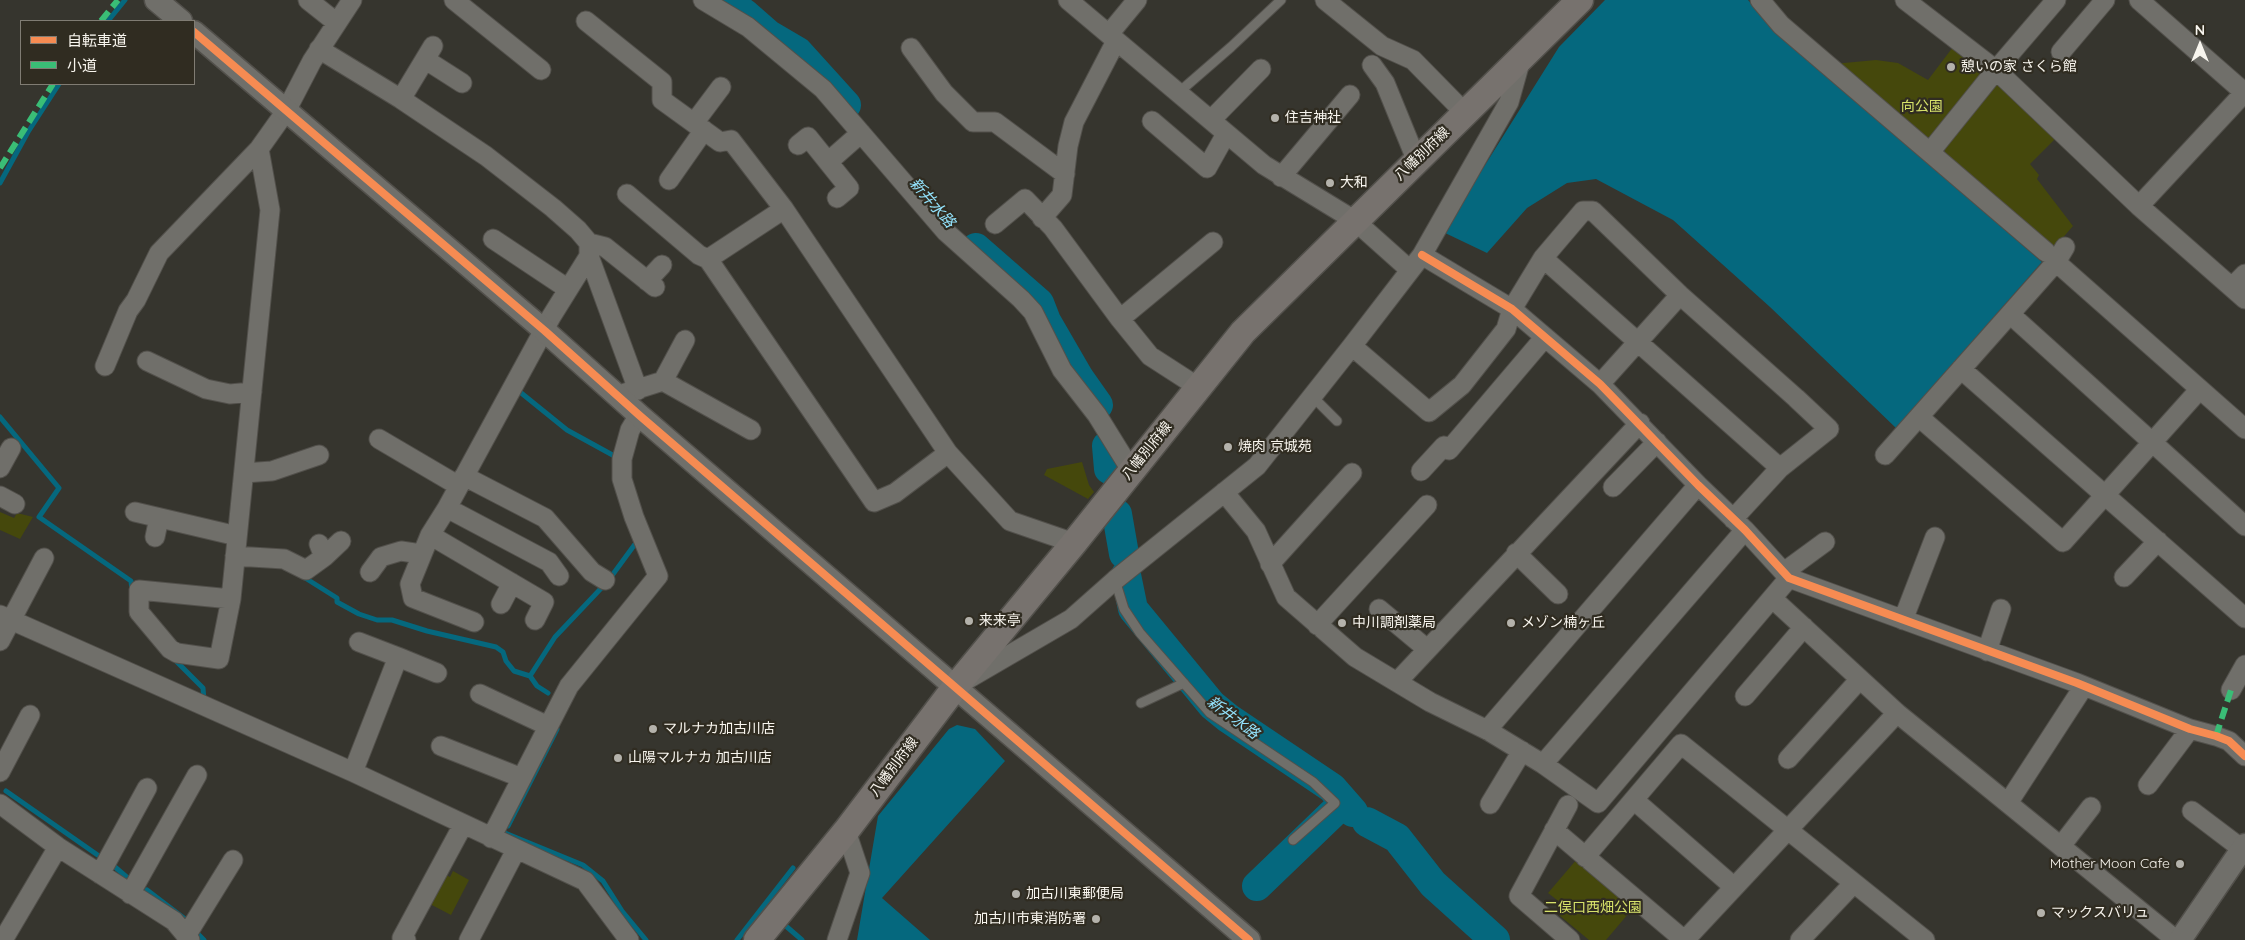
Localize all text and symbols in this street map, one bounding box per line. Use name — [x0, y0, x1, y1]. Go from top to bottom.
legend — [20, 20, 195, 85]
north arrow — [2175, 20, 2225, 70]
text: N — [2195, 21, 2205, 39]
text: 自転車道 — [67, 31, 127, 50]
text: 小道 — [67, 56, 97, 75]
place label: 憩いの家 さくら館 — [1961, 59, 2077, 75]
marker: 憩いの家 さくら館 — [1945, 61, 1957, 73]
park label: 向公園 — [1901, 99, 1943, 115]
place label: 住吉神社 — [1285, 110, 1341, 126]
marker: 住吉神社 — [1269, 112, 1281, 124]
street label: 八幡別府線 — [1391, 124, 1453, 184]
water label: 新井水路 — [906, 174, 958, 232]
place label: 大和 — [1340, 175, 1368, 191]
marker: 大和 — [1324, 177, 1336, 189]
street label: 八幡別府線 — [1118, 419, 1176, 483]
place label: 焼肉 京城苑 — [1238, 439, 1312, 455]
marker: 焼肉 京城苑 — [1222, 441, 1234, 453]
place label: 来来亭 — [979, 613, 1021, 629]
marker: 来来亭 — [963, 615, 975, 627]
place label: 中川調剤薬局 — [1352, 615, 1436, 631]
place label: メゾン楠ヶ丘 — [1521, 615, 1605, 631]
marker: 中川調剤薬局 — [1336, 617, 1348, 629]
marker: メゾン楠ヶ丘 — [1505, 617, 1517, 629]
water label: 新井水路 — [1204, 693, 1262, 743]
place label: マルナカ加古川店 — [663, 721, 775, 737]
marker: マルナカ加古川店 — [647, 723, 659, 735]
street label: 八幡別府線 — [866, 734, 922, 800]
place label: 山陽マルナカ 加古川店 — [628, 750, 772, 766]
marker: 山陽マルナカ 加古川店 — [612, 752, 624, 764]
place label: Mother Moon Cafe — [2050, 856, 2170, 872]
marker: Mother Moon Cafe — [2174, 858, 2186, 870]
place label: 加古川東郵便局 — [1026, 886, 1124, 902]
marker: 加古川東郵便局 — [1010, 888, 1022, 900]
park label: 二俣口西畑公園 — [1544, 900, 1642, 916]
place label: マックスバリュ — [2051, 905, 2149, 921]
marker: マックスバリュ — [2035, 907, 2047, 919]
place label: 加古川市東消防署 — [974, 911, 1086, 927]
marker: 加古川市東消防署 — [1090, 913, 1102, 925]

